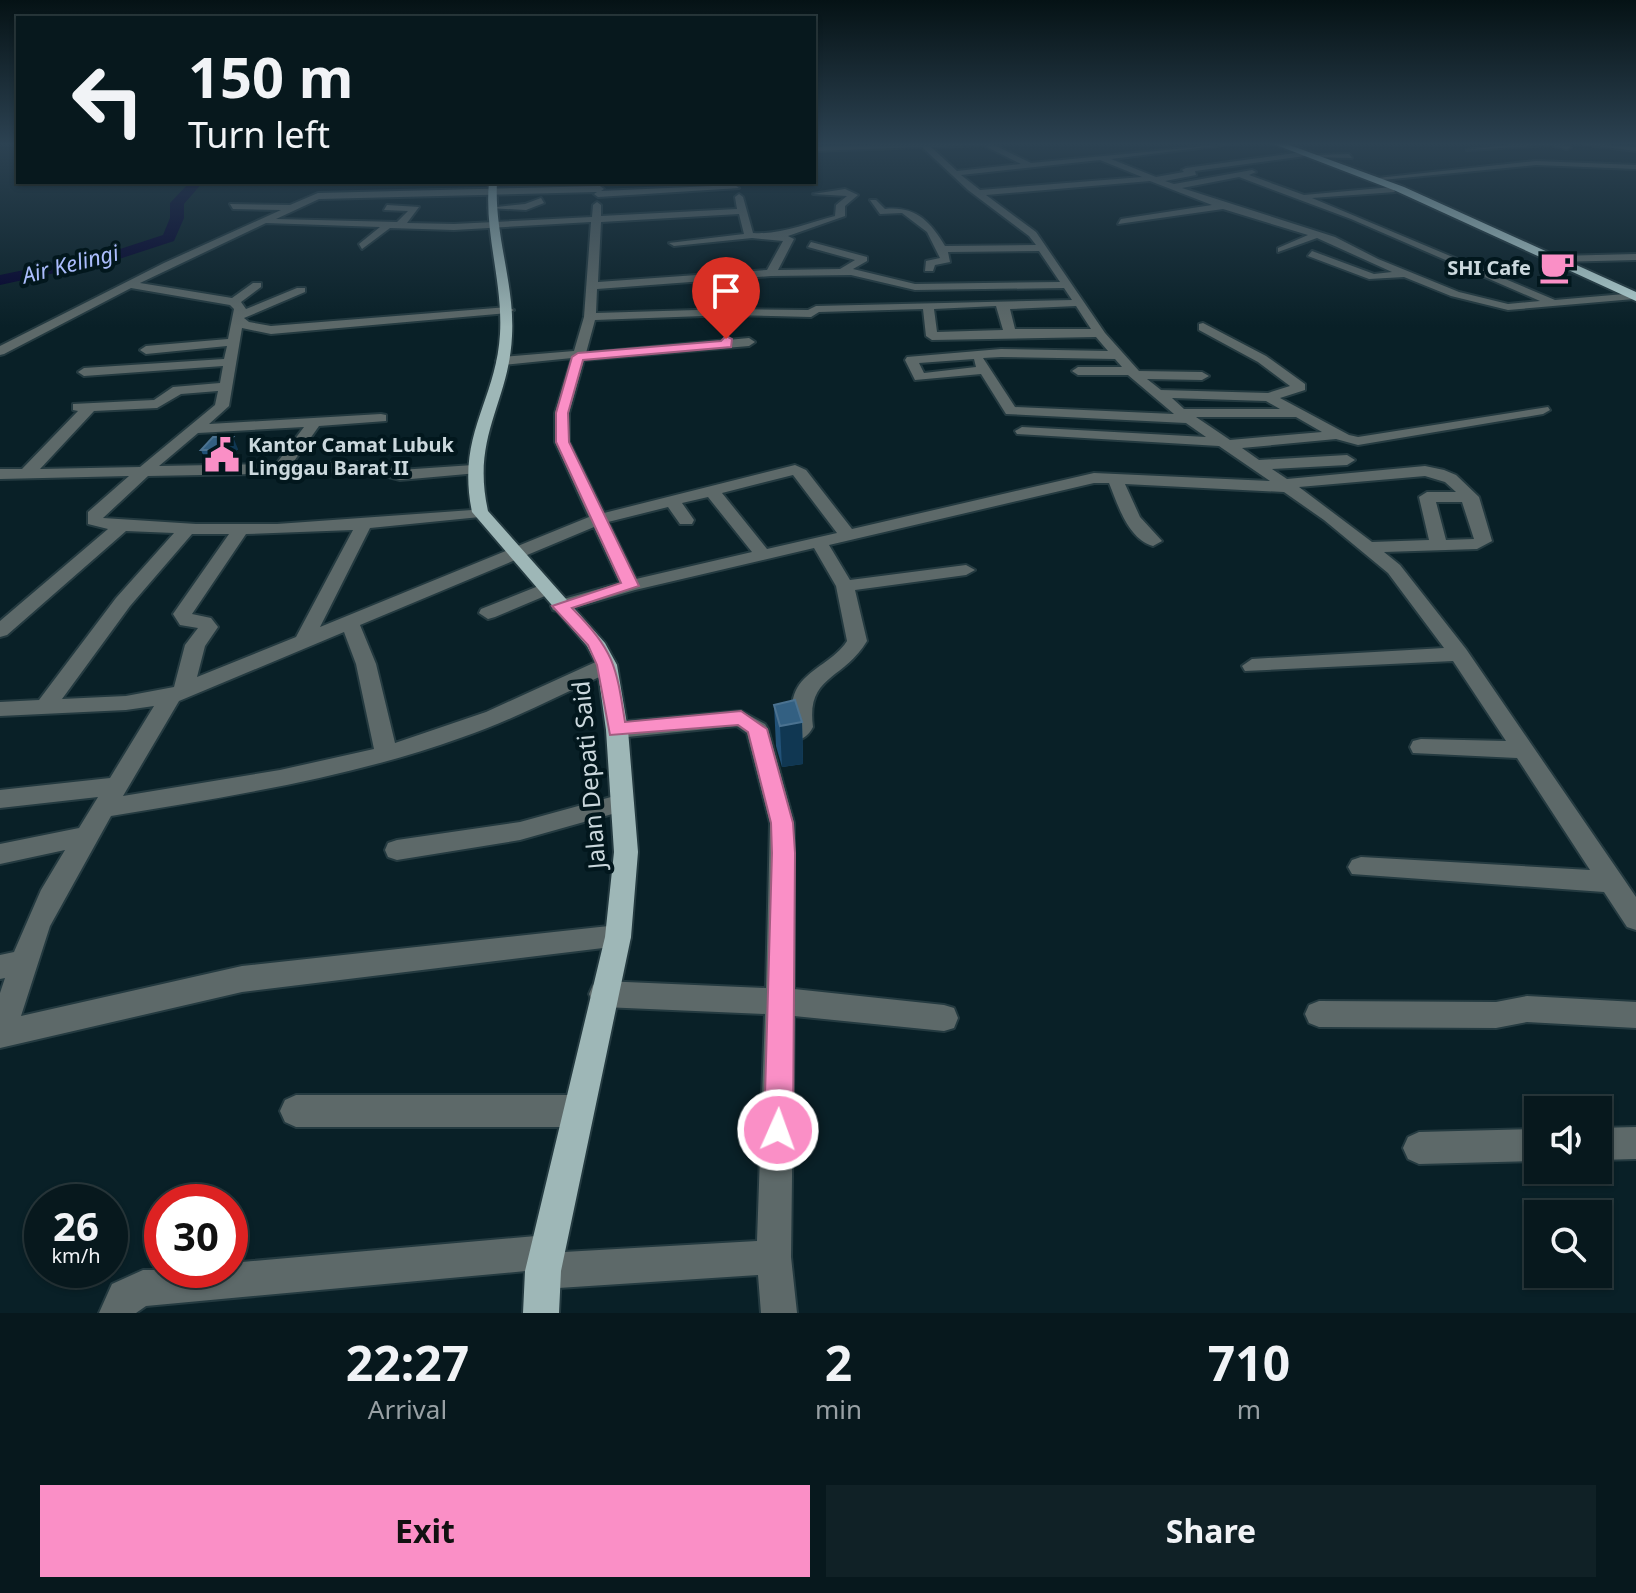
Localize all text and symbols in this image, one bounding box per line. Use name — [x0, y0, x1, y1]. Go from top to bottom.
text: 150 m — [188, 38, 353, 114]
icon: left — [56, 48, 160, 152]
text: Turn left — [188, 110, 330, 159]
water label: Air Kelingi — [17, 236, 122, 290]
cafe icon: SHI Cafe — [1538, 248, 1576, 286]
place label: SHI Cafe — [1447, 254, 1531, 281]
pin — [692, 257, 760, 339]
icon: arrive — [704, 269, 748, 313]
place label: Kantor Camat Lubuk Linggau Barat II — [248, 431, 455, 481]
public building icon: Kantor Camat Lubuk Linggau Barat II — [203, 436, 241, 474]
street label: Jalan Depati Said — [563, 680, 613, 872]
position arrow — [736, 1088, 820, 1172]
map controls — [1524, 1096, 1612, 1288]
button: sound — [1524, 1096, 1612, 1184]
speed limit sign: 30 — [144, 1184, 248, 1288]
text: 26 — [53, 1198, 99, 1253]
button: search — [1524, 1200, 1612, 1288]
text: km/h — [51, 1242, 101, 1269]
text: 22:27 — [346, 1330, 469, 1395]
text: 2 — [825, 1330, 852, 1395]
text: 710 — [1208, 1330, 1290, 1395]
text: Arrival — [368, 1391, 447, 1427]
text: min — [815, 1391, 862, 1427]
text: m — [1237, 1391, 1261, 1427]
button: Exit — [40, 1485, 810, 1577]
button: Share — [826, 1485, 1596, 1577]

